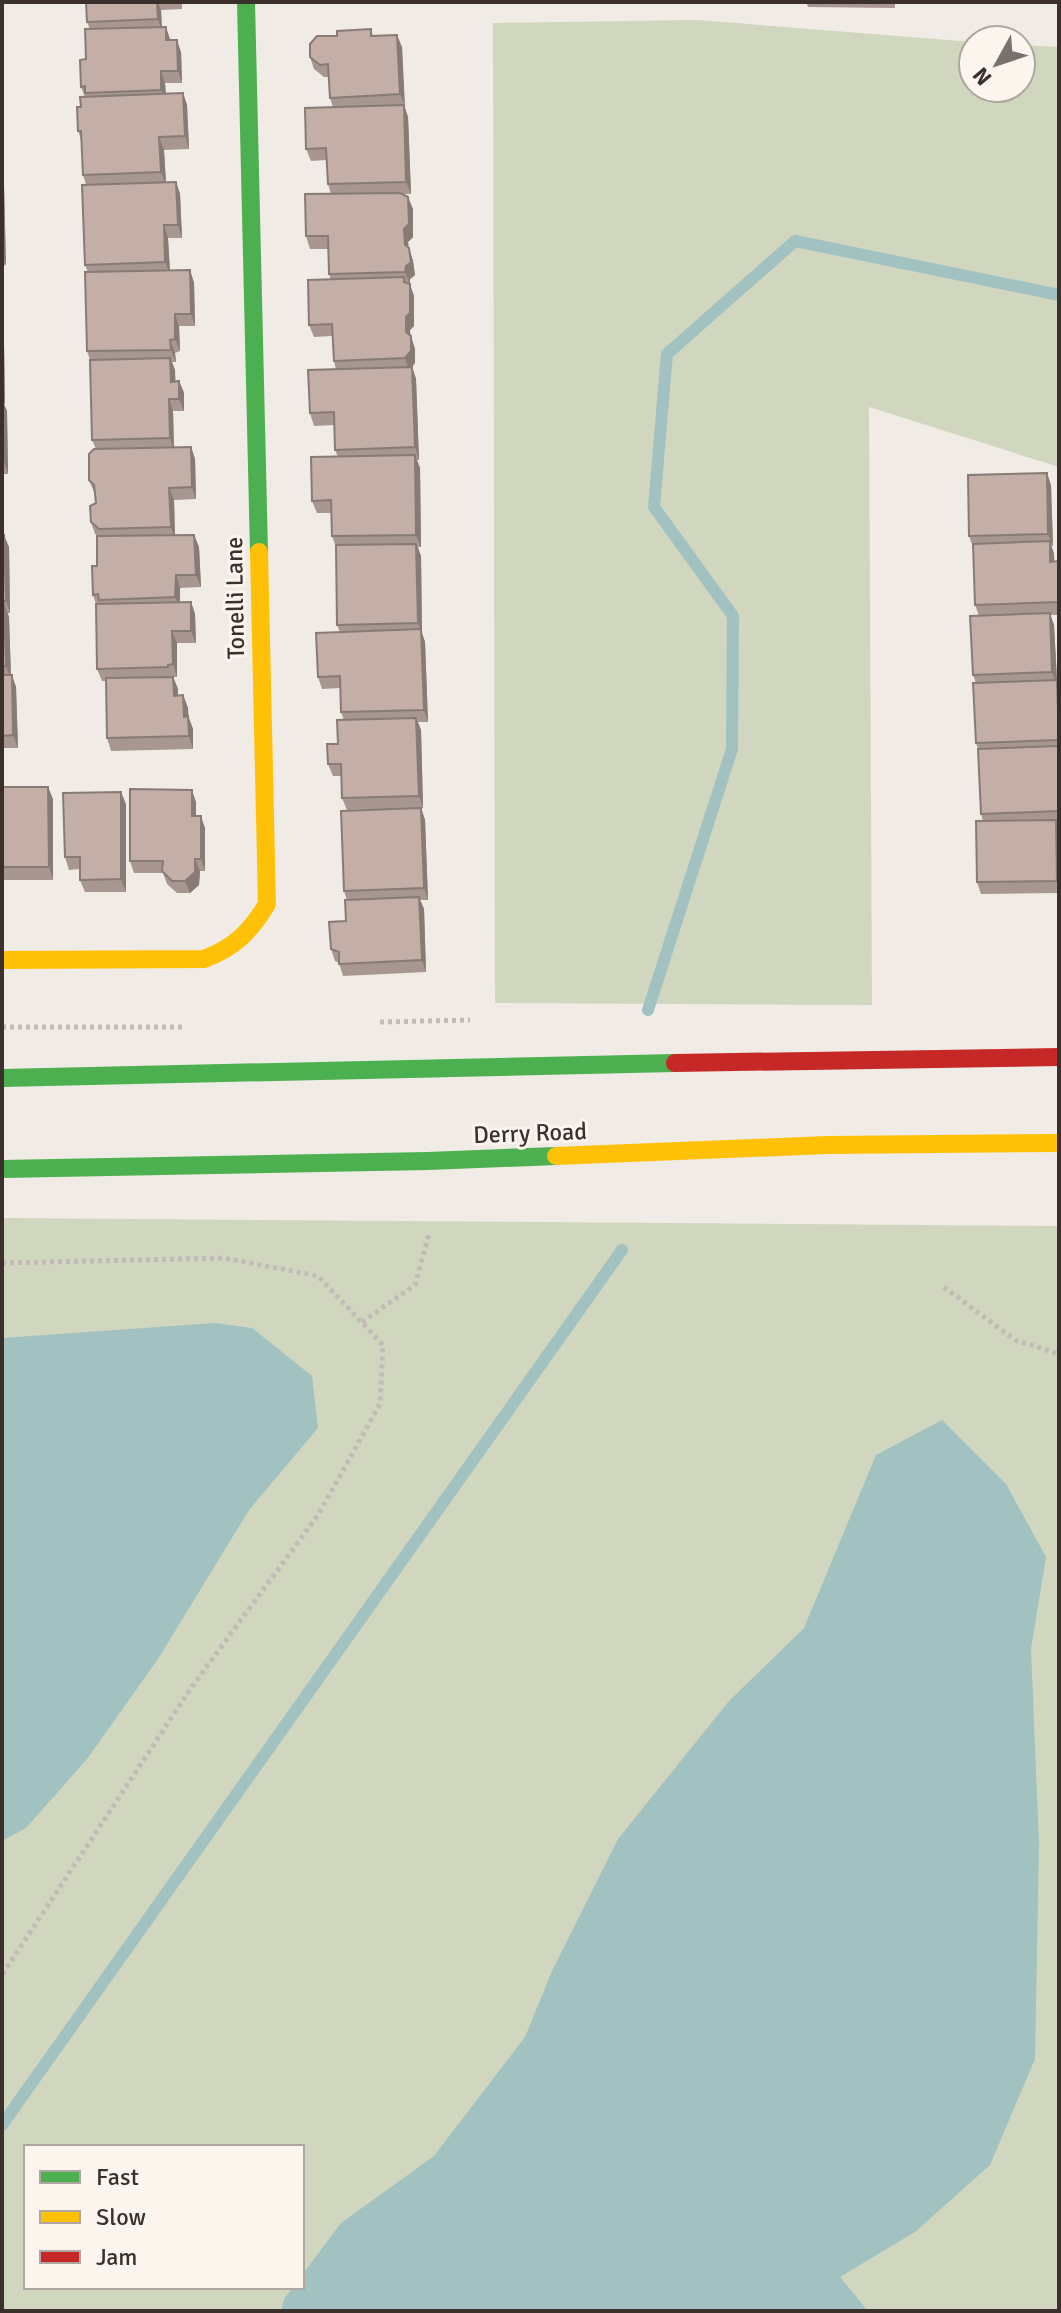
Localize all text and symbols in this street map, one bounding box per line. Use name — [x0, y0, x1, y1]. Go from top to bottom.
north arrow — [957, 24, 1037, 104]
text: N — [967, 62, 997, 91]
street label: Tonelli Lane — [219, 537, 251, 659]
street label: Derry Road — [473, 1116, 587, 1150]
legend — [24, 2145, 304, 2289]
text: Fast — [96, 2162, 139, 2192]
text: Slow — [96, 2202, 146, 2232]
text: Jam — [96, 2242, 137, 2272]

